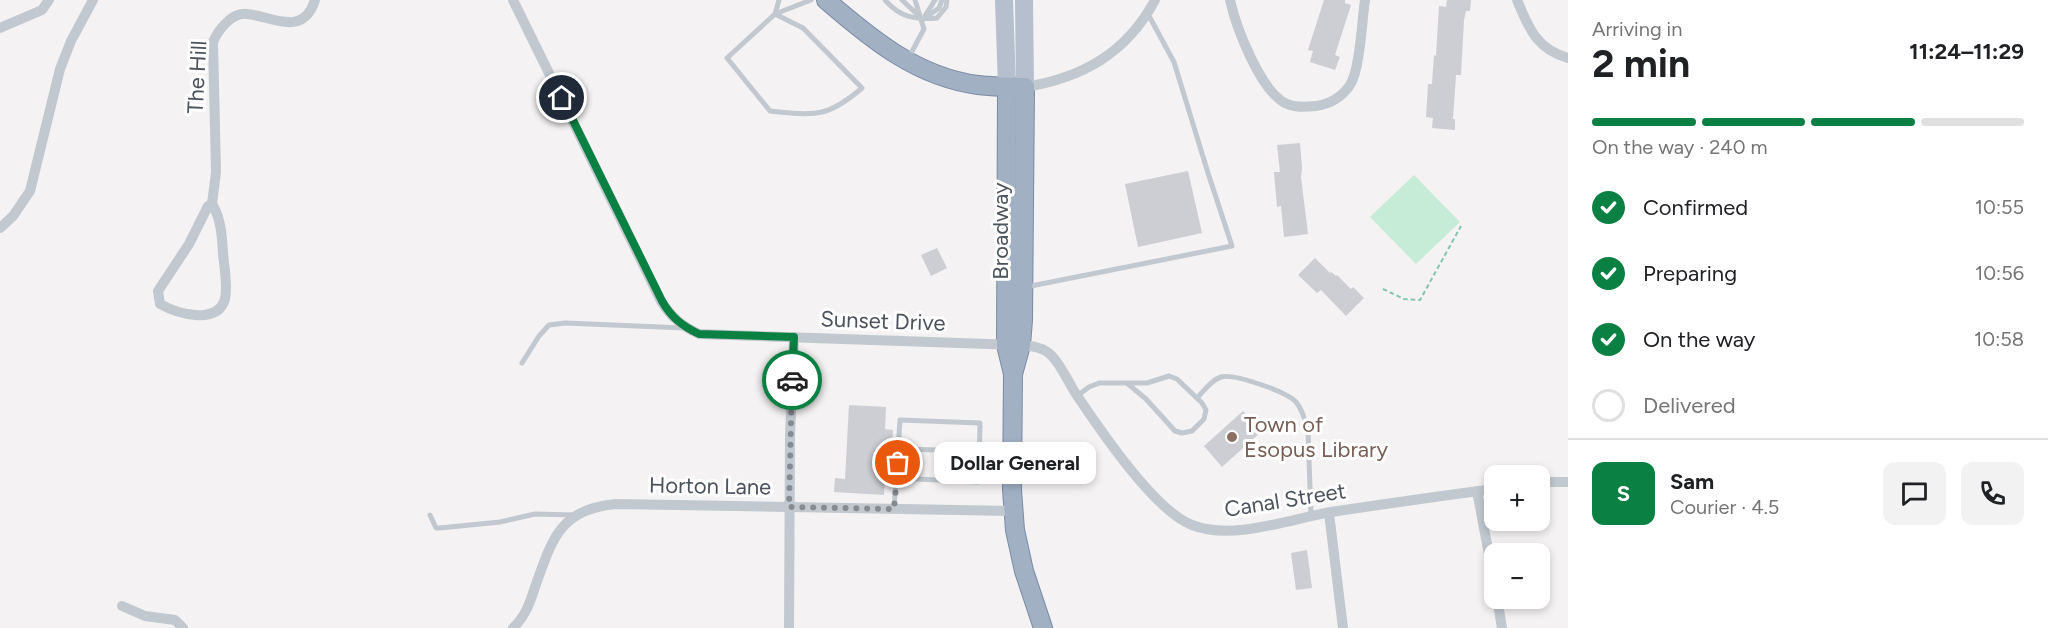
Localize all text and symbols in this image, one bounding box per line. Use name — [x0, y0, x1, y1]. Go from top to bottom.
text: Arriving in — [1592, 17, 1682, 41]
text: 11:24–11:29 — [1909, 38, 2024, 65]
street label: The Hill — [182, 40, 212, 114]
text: 2 min — [1592, 40, 1690, 87]
pin — [536, 72, 587, 123]
icon: home — [545, 81, 578, 114]
text: On the way · 240 m — [1592, 135, 1768, 159]
street label: Broadway — [987, 182, 1014, 280]
icon: check — [1592, 191, 1625, 224]
text: Confirmed — [1643, 194, 1748, 221]
text: 10:55 — [1975, 195, 2024, 219]
icon: check — [1592, 257, 1625, 290]
text: Preparing — [1643, 260, 1737, 287]
text: 10:56 — [1975, 261, 2024, 285]
street label: Sunset Drive — [820, 305, 946, 337]
icon: check — [1592, 323, 1625, 356]
text: On the way — [1643, 326, 1755, 353]
text: 10:58 — [1974, 327, 2024, 351]
courier — [762, 350, 822, 410]
icon: car — [776, 364, 809, 397]
text: Delivered — [1643, 392, 1736, 419]
place label: Town of Esopus Library — [1244, 411, 1389, 463]
marker: Town of Esopus Library — [1225, 430, 1239, 444]
pin — [872, 437, 923, 488]
callout: Dollar General — [934, 442, 1096, 484]
icon: bag — [881, 446, 914, 479]
text: Dollar General — [950, 451, 1080, 475]
button: chat — [1883, 462, 1946, 525]
button: phone — [1961, 462, 2024, 525]
map controls — [1484, 465, 1550, 609]
button: + — [1484, 465, 1550, 531]
text: Sam — [1670, 468, 1714, 495]
street label: Horton Lane — [649, 471, 771, 501]
street label: Canal Street — [1222, 477, 1348, 523]
text: S — [1617, 480, 1630, 507]
text: Courier · 4.5 — [1670, 495, 1779, 519]
button: − — [1484, 543, 1550, 609]

